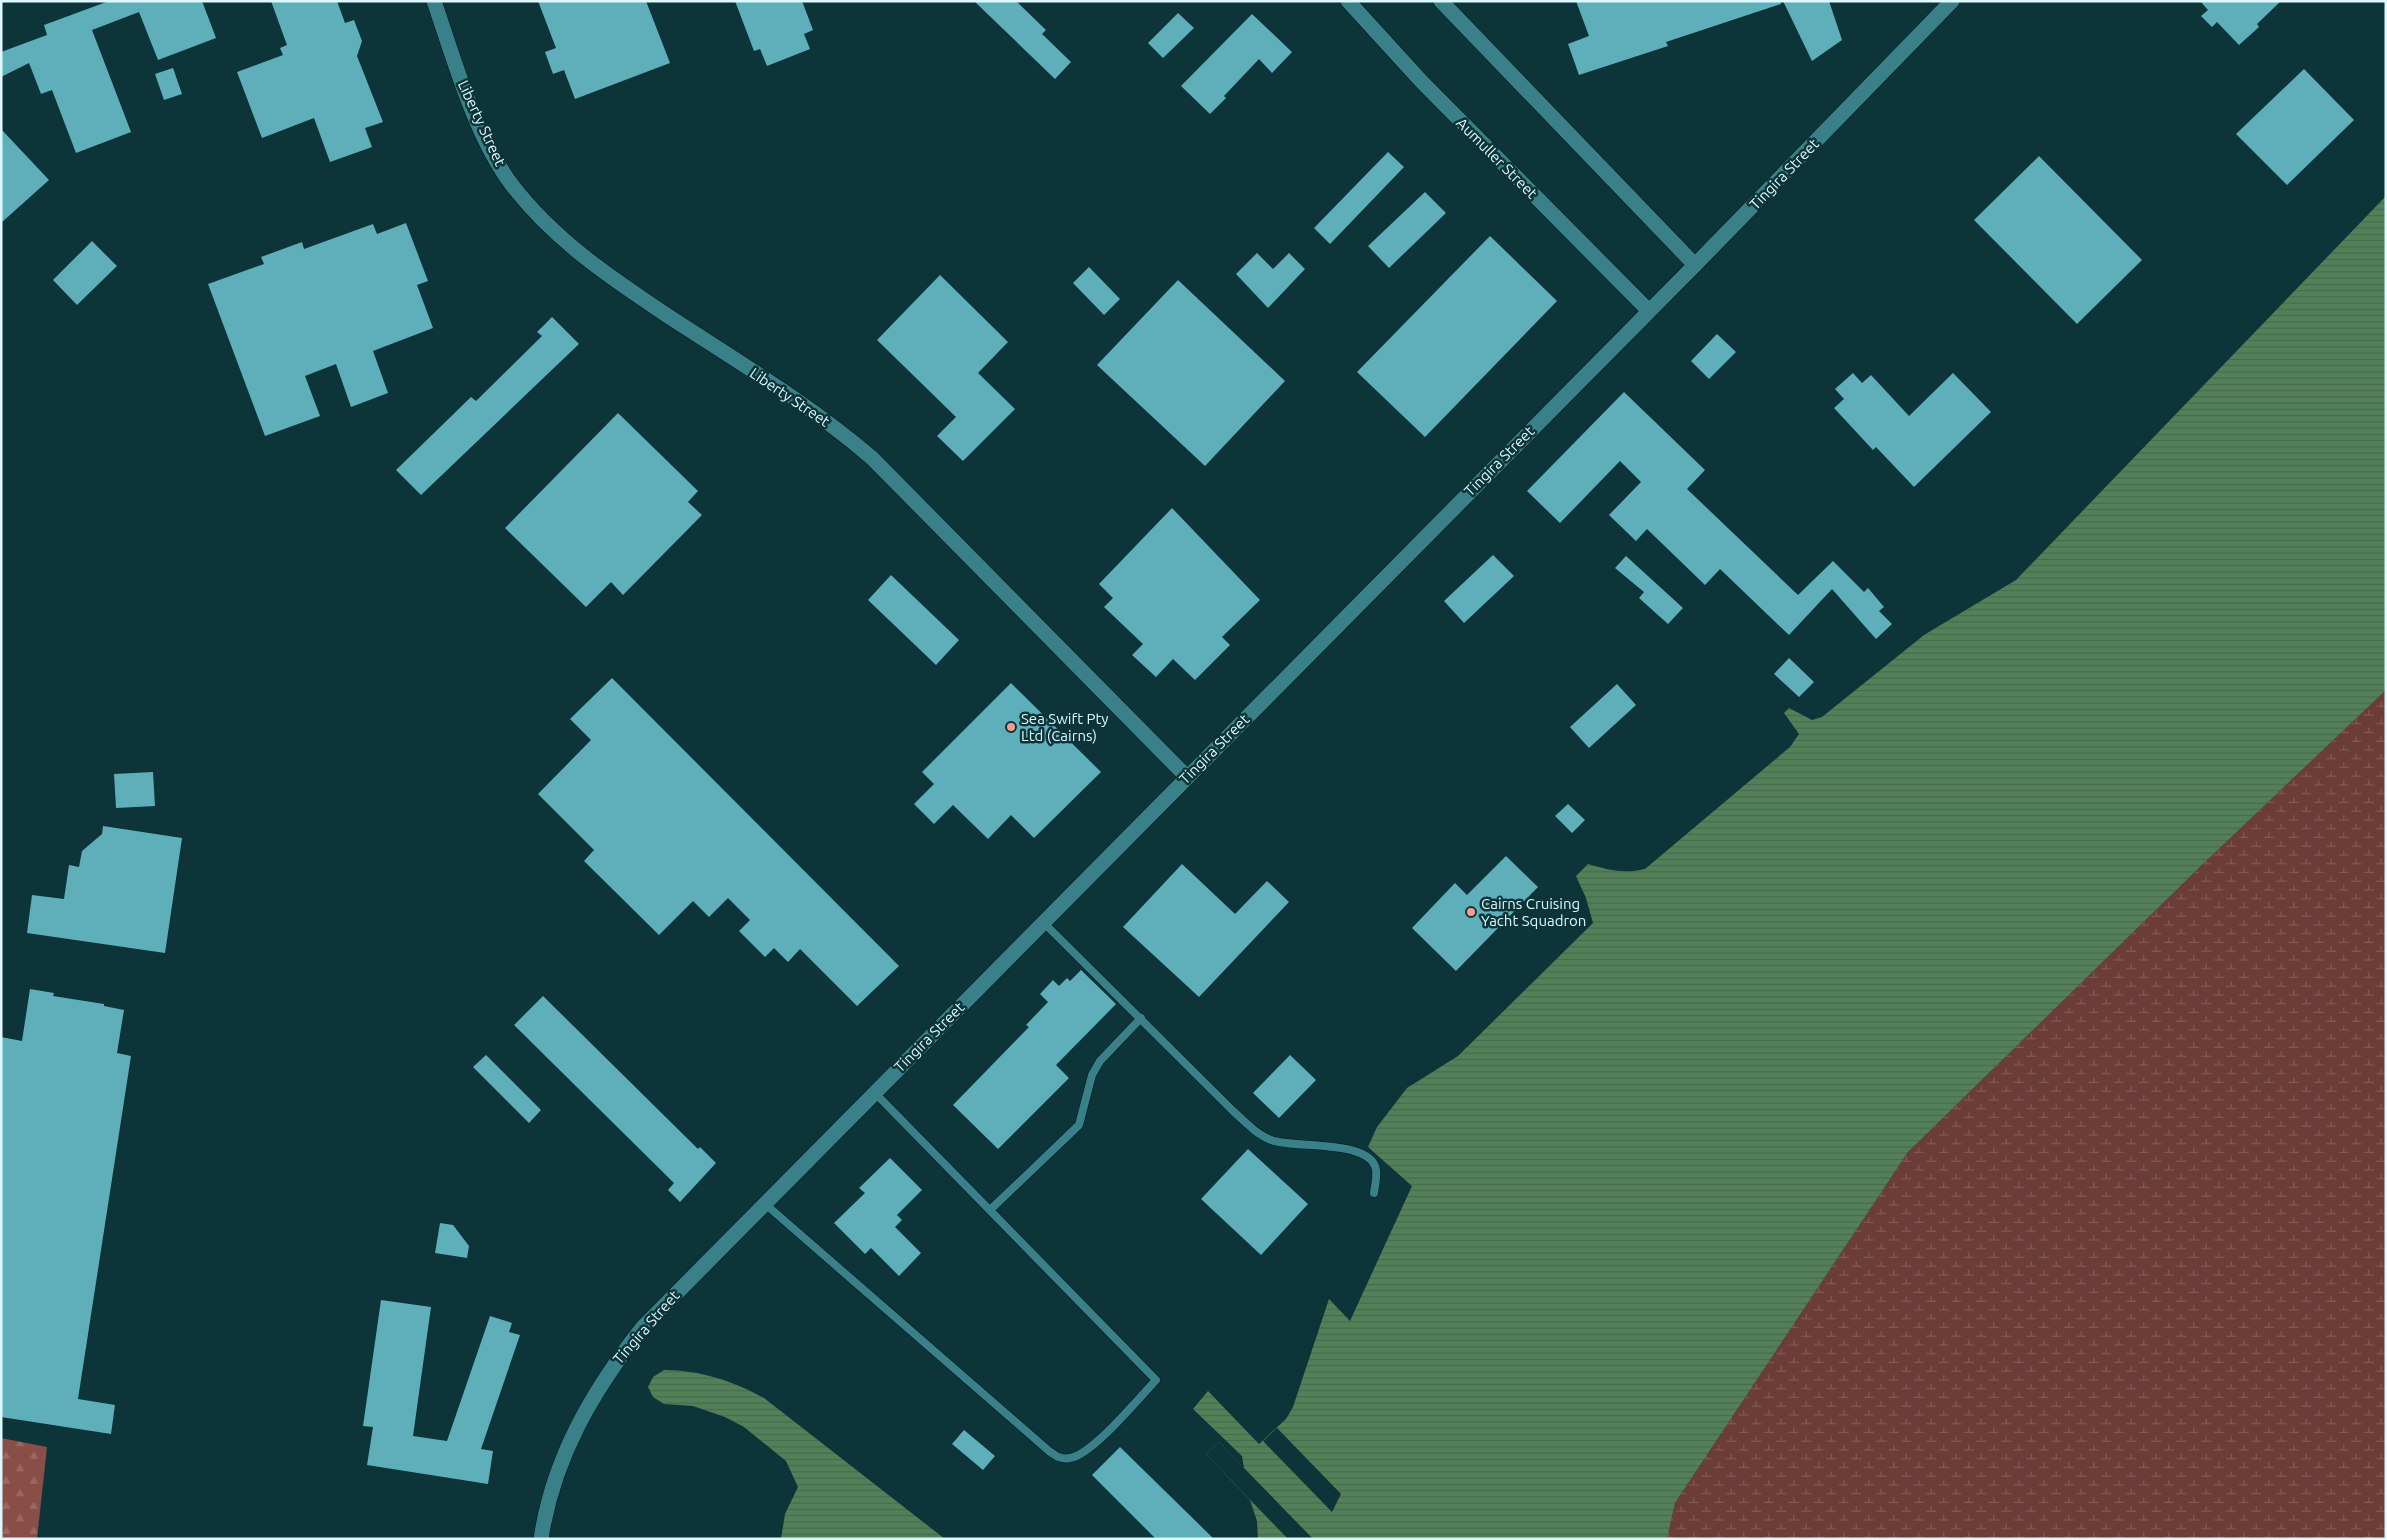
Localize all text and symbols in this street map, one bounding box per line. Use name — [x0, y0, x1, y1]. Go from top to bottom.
street label: Liberty Street — [455, 77, 509, 169]
street label: Aumuller Street — [1453, 114, 1541, 202]
street label: Tingira Street — [1746, 135, 1822, 213]
street label: Liberty Street — [747, 364, 833, 430]
street label: Tingira Street — [1461, 422, 1538, 499]
place label: Sea Swift Pty Ltd (Cairns) — [1021, 710, 1109, 744]
street label: Tingira Street — [1176, 710, 1253, 787]
marker: Sea Swift Pty Ltd (Cairns) — [1005, 721, 1017, 733]
place label: Cairns Cruising Yacht Squadron — [1481, 895, 1586, 929]
marker: Cairns Cruising Yacht Squadron — [1465, 906, 1477, 918]
street label: Tingira Street — [891, 998, 968, 1075]
street label: Tingira Street — [609, 1287, 683, 1367]

